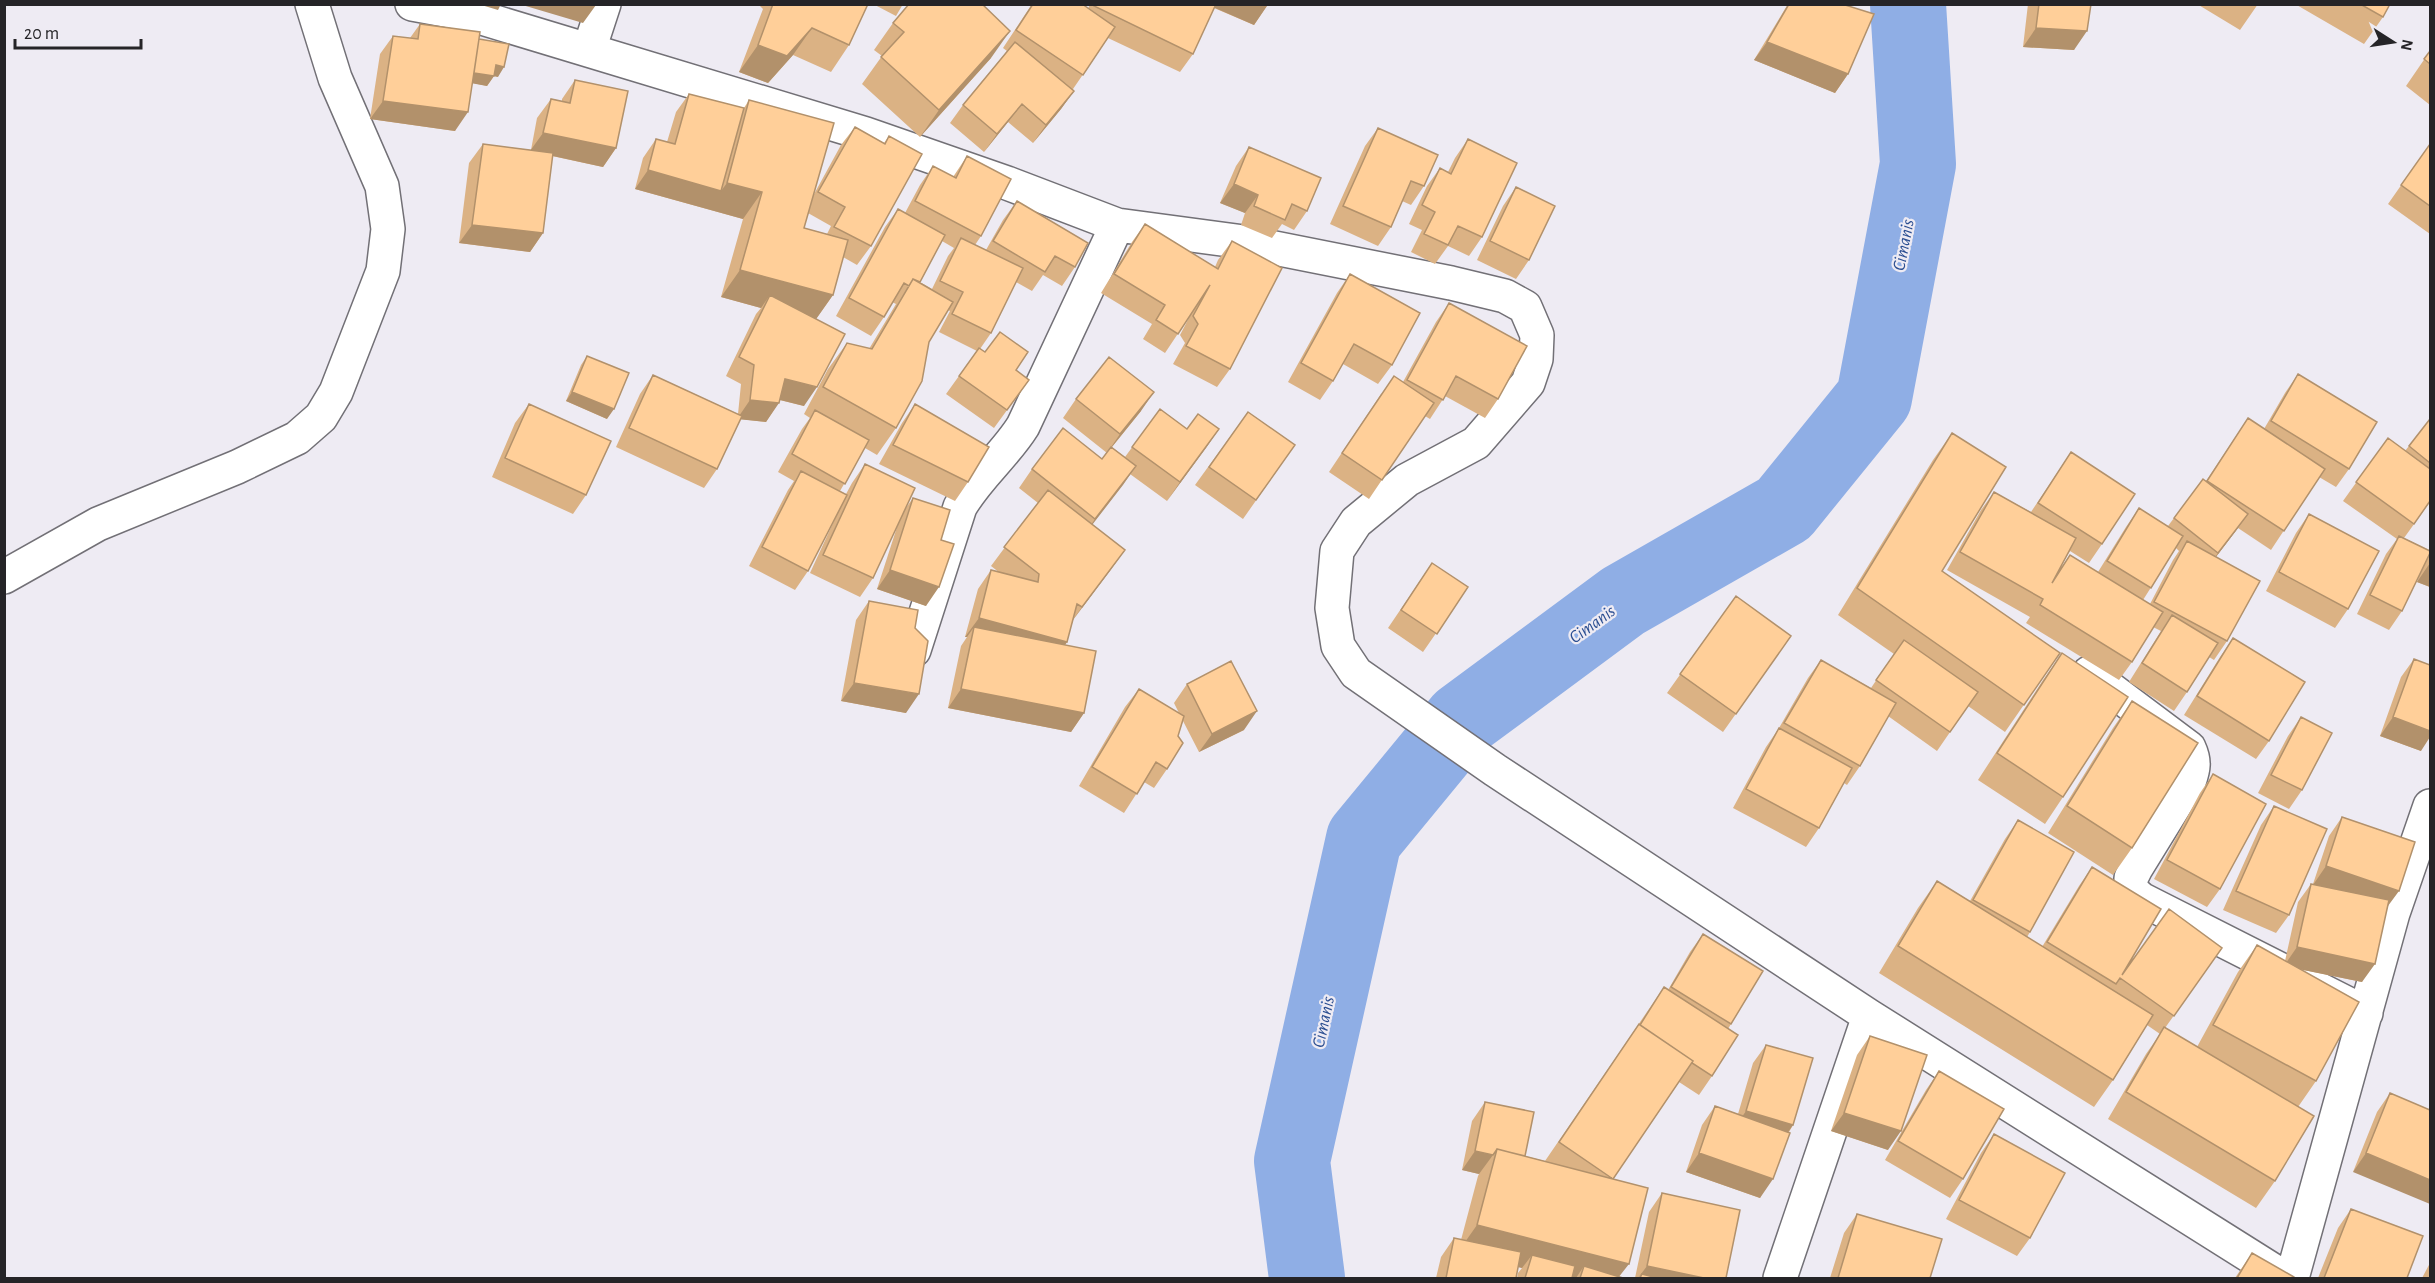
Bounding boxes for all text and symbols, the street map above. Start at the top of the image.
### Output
scale bar [15,12,141,50]
north arrow [2363,12,2423,72]
text: 20 m [24,25,59,43]
text: N [2398,38,2416,52]
water label: Cimanis [1890,218,1918,272]
water label: Cimanis [1566,602,1619,647]
water label: Cimanis [1310,995,1338,1049]

